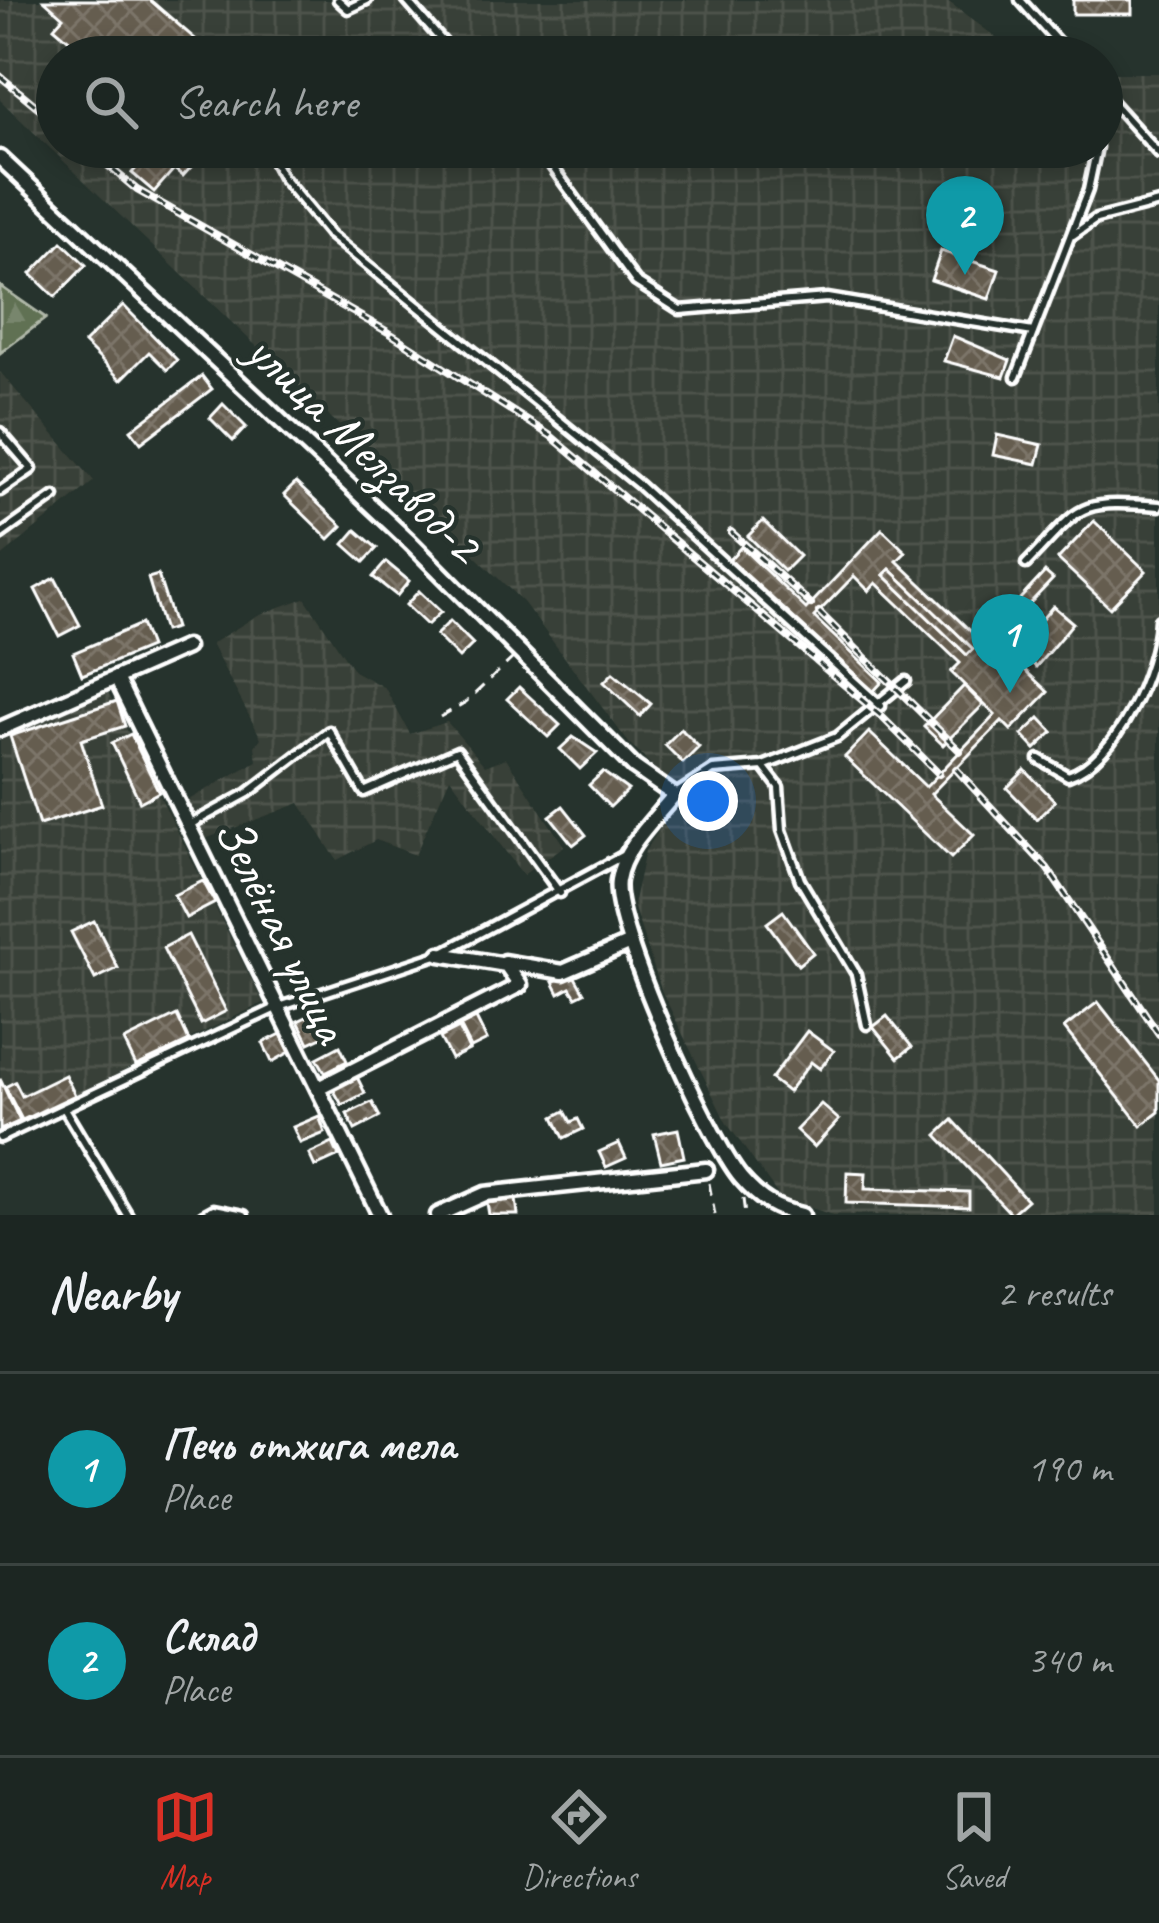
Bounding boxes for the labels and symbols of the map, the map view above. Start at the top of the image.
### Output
pin: 2 [926,176,1004,275]
street label: улица Мелзавод-2 [231,317,499,579]
pin: 1 [971,594,1049,693]
your location [678,771,738,831]
street label: Зелёная улица [200,807,366,1056]

